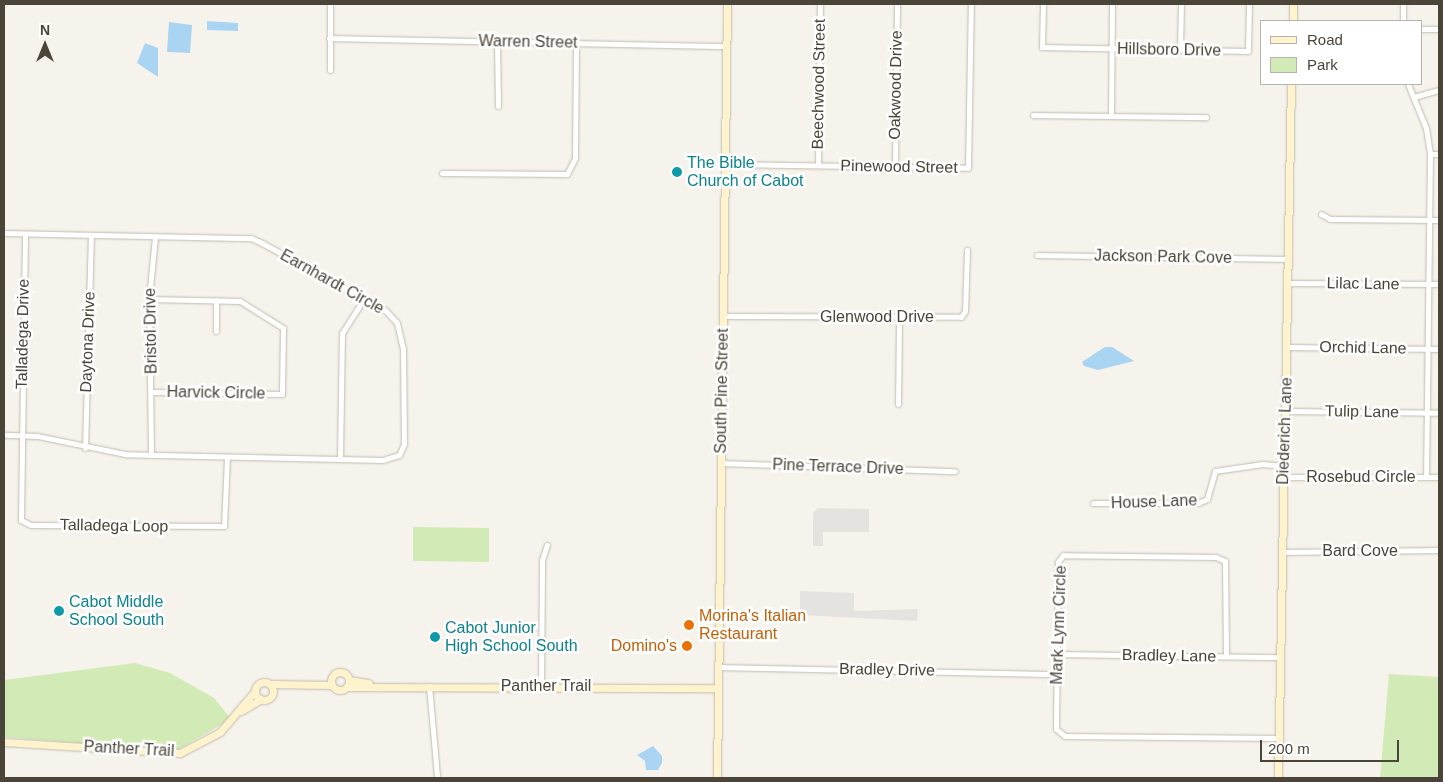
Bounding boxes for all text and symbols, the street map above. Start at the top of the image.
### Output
street label: Beechwood Street [808,18,830,150]
north arrow [20,20,70,70]
legend [1260,20,1423,85]
text: N [40,22,50,38]
street label: Oakwood Drive [885,30,907,140]
text: Road [1307,31,1343,48]
street label: Warren Street [478,32,578,52]
street label: Hillsboro Drive [1117,39,1221,61]
text: Park [1307,56,1338,73]
place label: The Bible Church of Cabot [687,153,804,191]
street label: Pinewood Street [840,156,958,178]
marker: The Bible Church of Cabot [671,166,683,178]
street label: Earnhardt Circle [277,246,387,318]
street label: Jackson Park Cove [1094,246,1232,268]
street label: Lilac Lane [1326,274,1400,294]
street label: Talladega Drive [12,279,34,389]
street label: Bristol Drive [141,288,161,374]
street label: Daytona Drive [77,291,99,393]
street label: Glenwood Drive [820,307,934,327]
street label: South Pine Street [711,328,733,454]
street label: Orchid Lane [1319,338,1407,358]
street label: Diederich Lane [1274,377,1296,485]
street label: Harvick Circle [167,383,265,403]
street label: Tulip Lane [1325,402,1399,422]
street label: Pine Terrace Drive [772,455,904,479]
street label: Rosebud Circle [1306,467,1416,487]
street label: House Lane [1111,491,1197,513]
street label: Talladega Loop [60,515,168,537]
street label: Bard Cove [1322,541,1398,561]
street label: Mark Lynn Circle [1047,565,1071,685]
place label: Cabot Middle School South [69,592,164,630]
marker: Cabot Middle School South [53,605,65,617]
place label: Morina's Italian Restaurant [699,606,806,644]
place label: Cabot Junior High School South [445,618,578,656]
marker: Morina's Italian Restaurant [683,619,695,631]
marker: Cabot Junior High School South [429,631,441,643]
place label: Domino's [611,636,677,656]
marker: Domino's [681,640,693,652]
street label: Bradley Lane [1122,646,1216,666]
street label: Bradley Drive [839,660,935,680]
street label: Panther Trail [501,676,592,696]
scale bar [1263,730,1402,762]
street label: Panther Trail [83,737,175,761]
text: 200 m [1268,740,1310,757]

